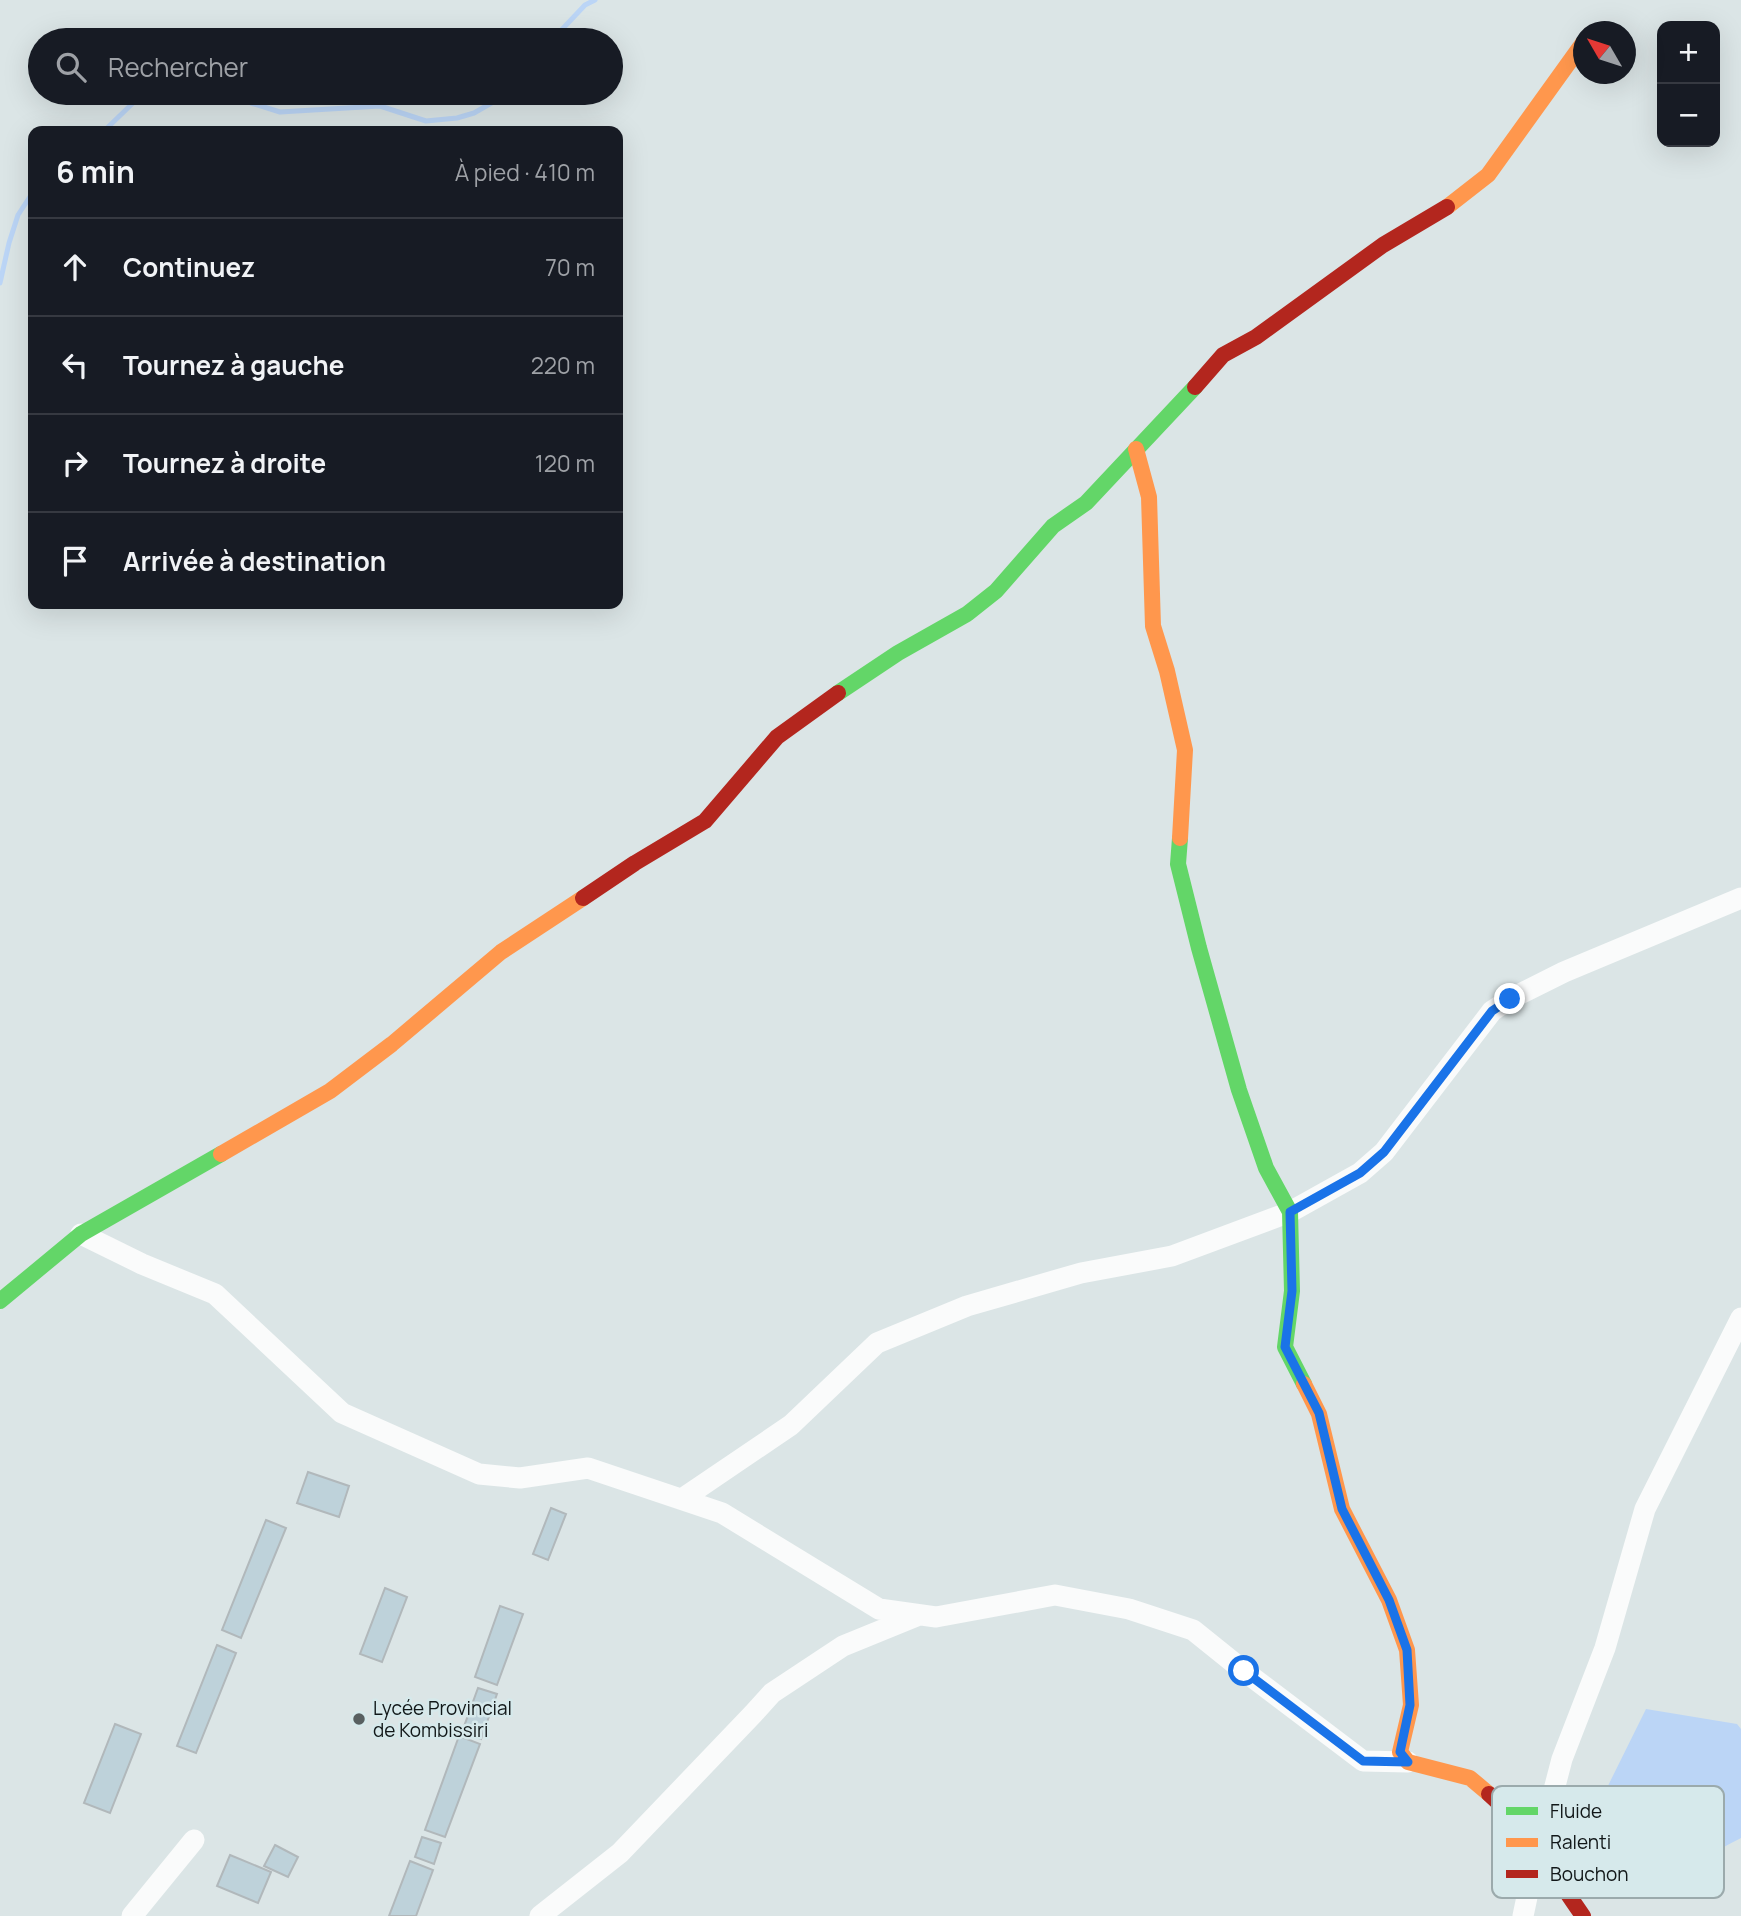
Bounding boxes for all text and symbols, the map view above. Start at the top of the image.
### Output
north arrow [1573,21,1636,84]
map controls [1657,21,1720,147]
button: + [1657,21,1720,84]
search box [28,28,623,105]
icon: search [52,48,90,86]
text: Rechercher [108,49,248,85]
button: − [1657,84,1720,147]
text: 6 min [56,151,135,192]
text: À pied · 410 m [455,156,595,188]
icon: ahead [56,248,94,286]
text: Continuez [123,249,255,285]
text: 70 m [545,251,595,283]
icon: left [56,346,94,384]
text: Tournez à gauche [123,347,344,383]
text: 220 m [531,349,595,381]
icon: right [56,444,94,482]
text: Tournez à droite [123,445,326,481]
text: 120 m [535,447,595,479]
icon: arrive [56,542,94,580]
text: Arrivée à destination [123,543,386,579]
route end [1494,983,1525,1014]
route start [1228,1655,1259,1686]
place label: Lycée Provincial de Kombissiri [373,1695,512,1743]
marker: Lycée Provincial de Kombissiri [351,1711,367,1727]
legend [1492,1786,1724,1898]
text: Fluide [1550,1798,1602,1824]
text: Ralenti [1550,1829,1611,1855]
text: Bouchon [1550,1861,1629,1887]

